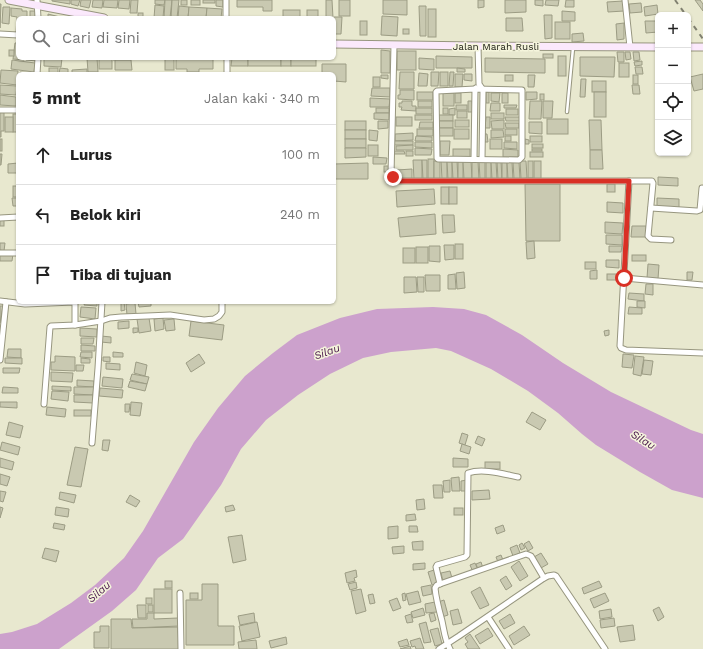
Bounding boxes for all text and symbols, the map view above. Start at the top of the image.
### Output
map controls [655,12,691,156]
button: + [655,12,691,48]
search box [16,16,336,60]
icon: search [30,27,52,49]
text: Cari di sini [62,29,140,47]
street label: Jalan Marah Rusli [453,41,539,52]
button: − [655,48,691,84]
button: locate [655,84,691,120]
text: 5 mnt [32,88,81,108]
text: Jalan kaki · 340 m [204,91,320,106]
button: layers [655,120,691,156]
icon: ahead [32,144,54,166]
text: Lurus [70,146,112,164]
text: 100 m [282,147,320,162]
route end [384,168,402,186]
icon: left [32,204,54,226]
text: Belok kiri [70,206,141,224]
text: 240 m [280,207,320,222]
icon: arrive [32,264,54,286]
text: Tiba di tujuan [70,266,172,284]
route start [615,269,633,287]
water label: Silau [312,341,342,363]
water label: Silau [628,428,658,453]
water label: Silau [85,578,114,606]

